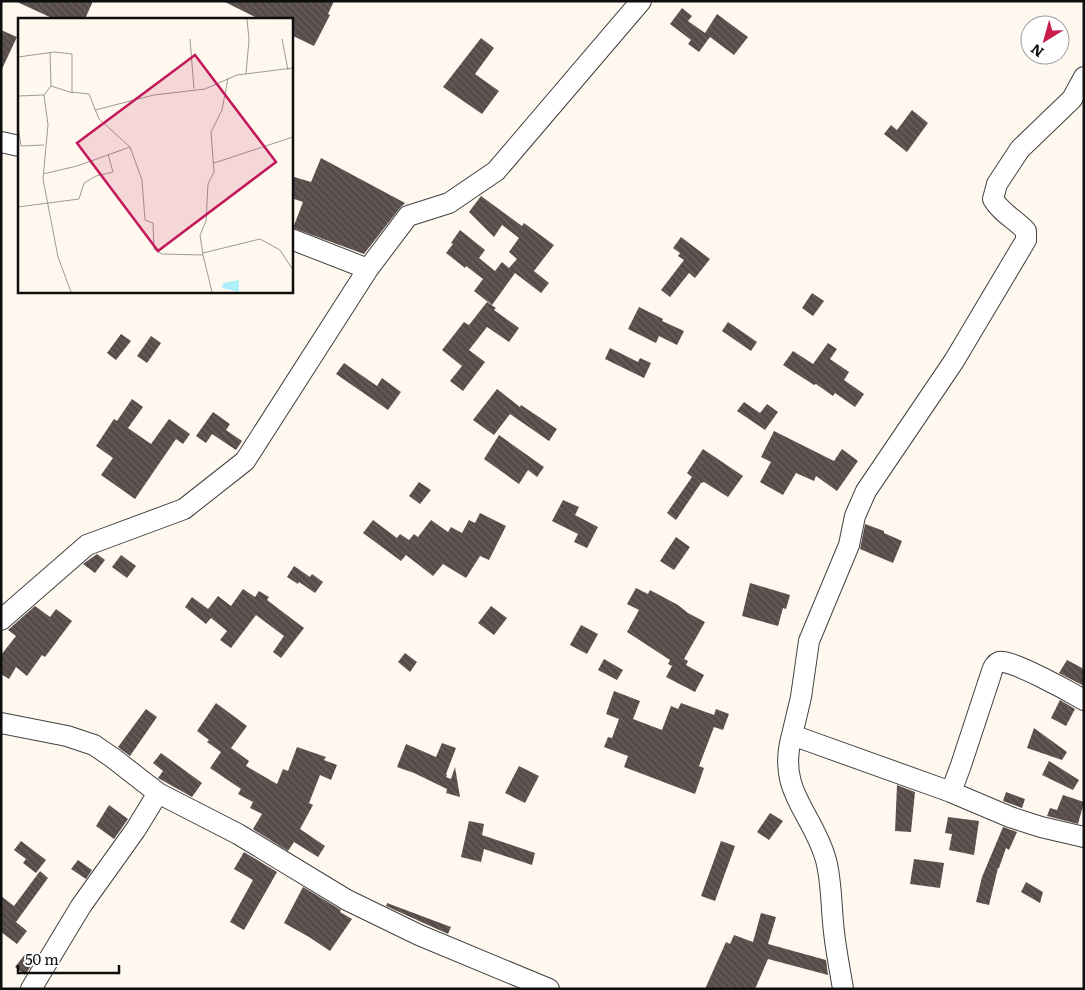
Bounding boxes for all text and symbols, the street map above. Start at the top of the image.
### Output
north arrow [1020,15,1070,65]
inset map [18,18,292,292]
text: N [1026,40,1047,63]
scale bar [18,942,119,974]
text: 50 m [25,947,59,970]

